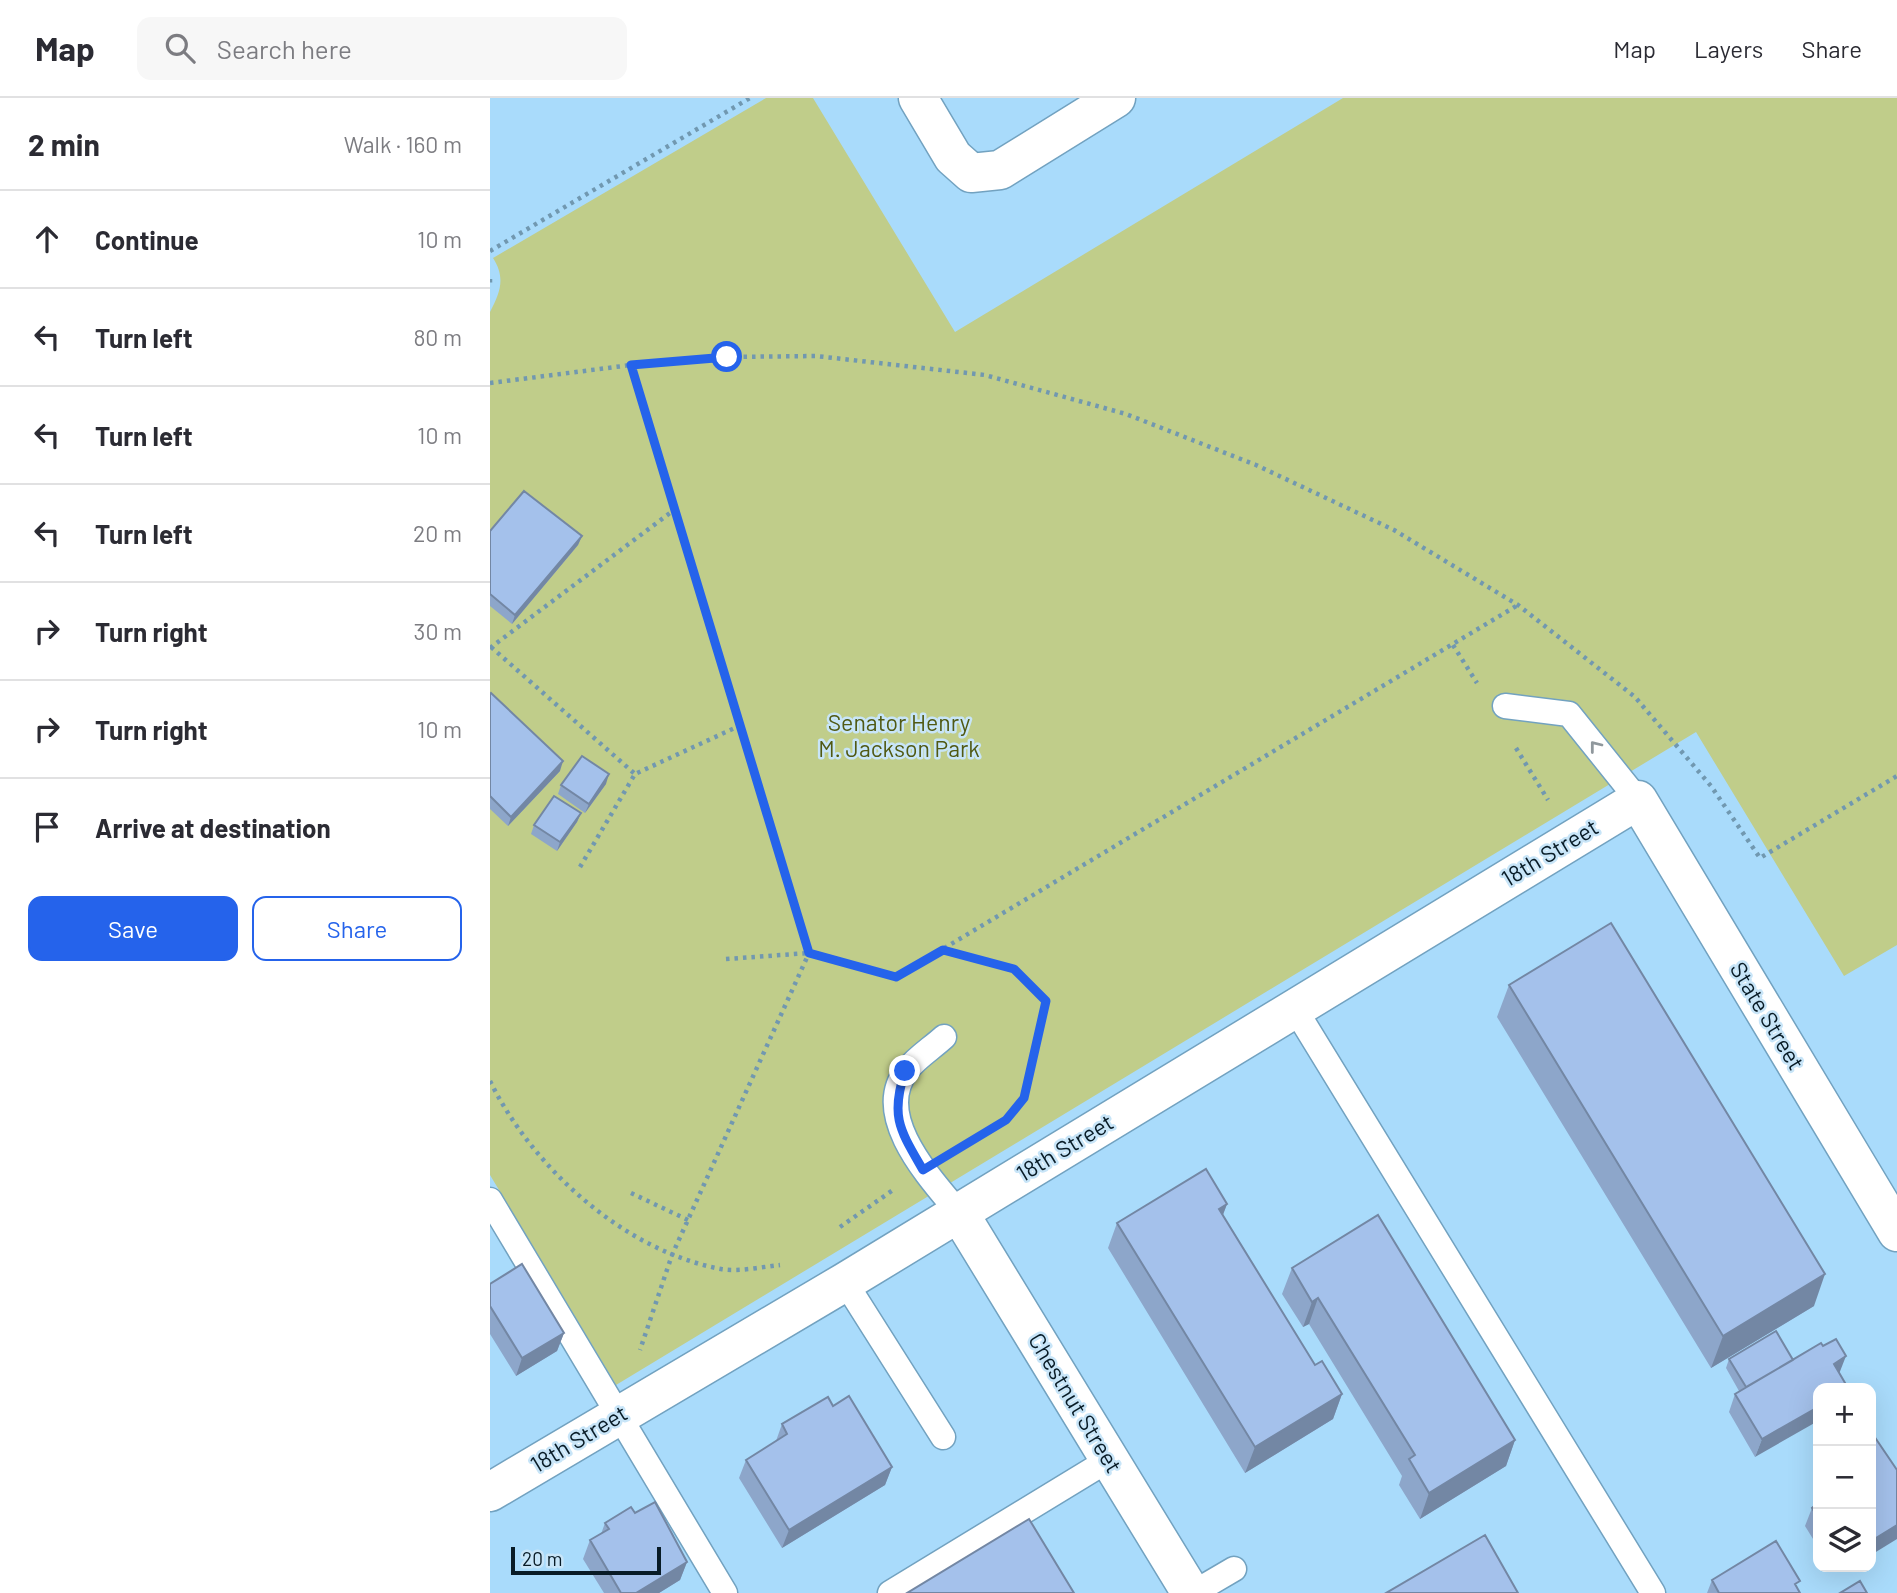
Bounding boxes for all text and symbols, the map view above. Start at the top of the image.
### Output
search box [137,17,627,80]
text: Map [35,28,95,68]
icon: search [161,29,199,67]
text: Search here [217,33,352,64]
text: Map [1613,34,1656,63]
text: Layers [1694,34,1763,63]
text: Share [1801,34,1862,63]
text: 2 min [28,126,100,162]
text: Walk · 160 m [344,130,462,158]
icon: ahead [28,220,66,258]
text: Continue [95,224,199,255]
text: 10 m [417,225,462,253]
icon: left [28,318,66,356]
text: Turn left [95,322,193,353]
text: 80 m [413,323,462,351]
route start [711,341,742,372]
icon: left [28,416,66,454]
text: Turn left [95,420,193,451]
text: 10 m [417,421,462,449]
icon: left [28,514,66,552]
text: Turn left [95,518,193,549]
text: 20 m [413,519,462,547]
icon: right [28,612,66,650]
text: Turn right [95,616,208,647]
text: 30 m [414,617,462,645]
park label: Senator Henry M. Jackson Park [818,708,980,762]
icon: right [28,710,66,748]
text: Turn right [95,714,208,745]
text: 10 m [417,715,462,743]
one-way arrow [1591,742,1604,754]
icon: arrive [28,808,66,846]
text: Arrive at destination [95,812,331,843]
street label: 18th Street [1496,812,1603,892]
button: Save [28,896,238,961]
button: Share [252,896,462,961]
street label: State Street [1725,956,1811,1075]
route end [889,1055,920,1086]
street label: 18th Street [1011,1107,1118,1187]
street label: Chestnut Street [1023,1327,1129,1477]
map controls [1813,1383,1876,1572]
button: + [1813,1383,1876,1446]
street label: 18th Street [525,1398,632,1478]
button: − [1813,1446,1876,1509]
button: layers [1813,1509,1876,1572]
scale bar [511,1544,662,1576]
text: 20 m [522,1547,562,1570]

